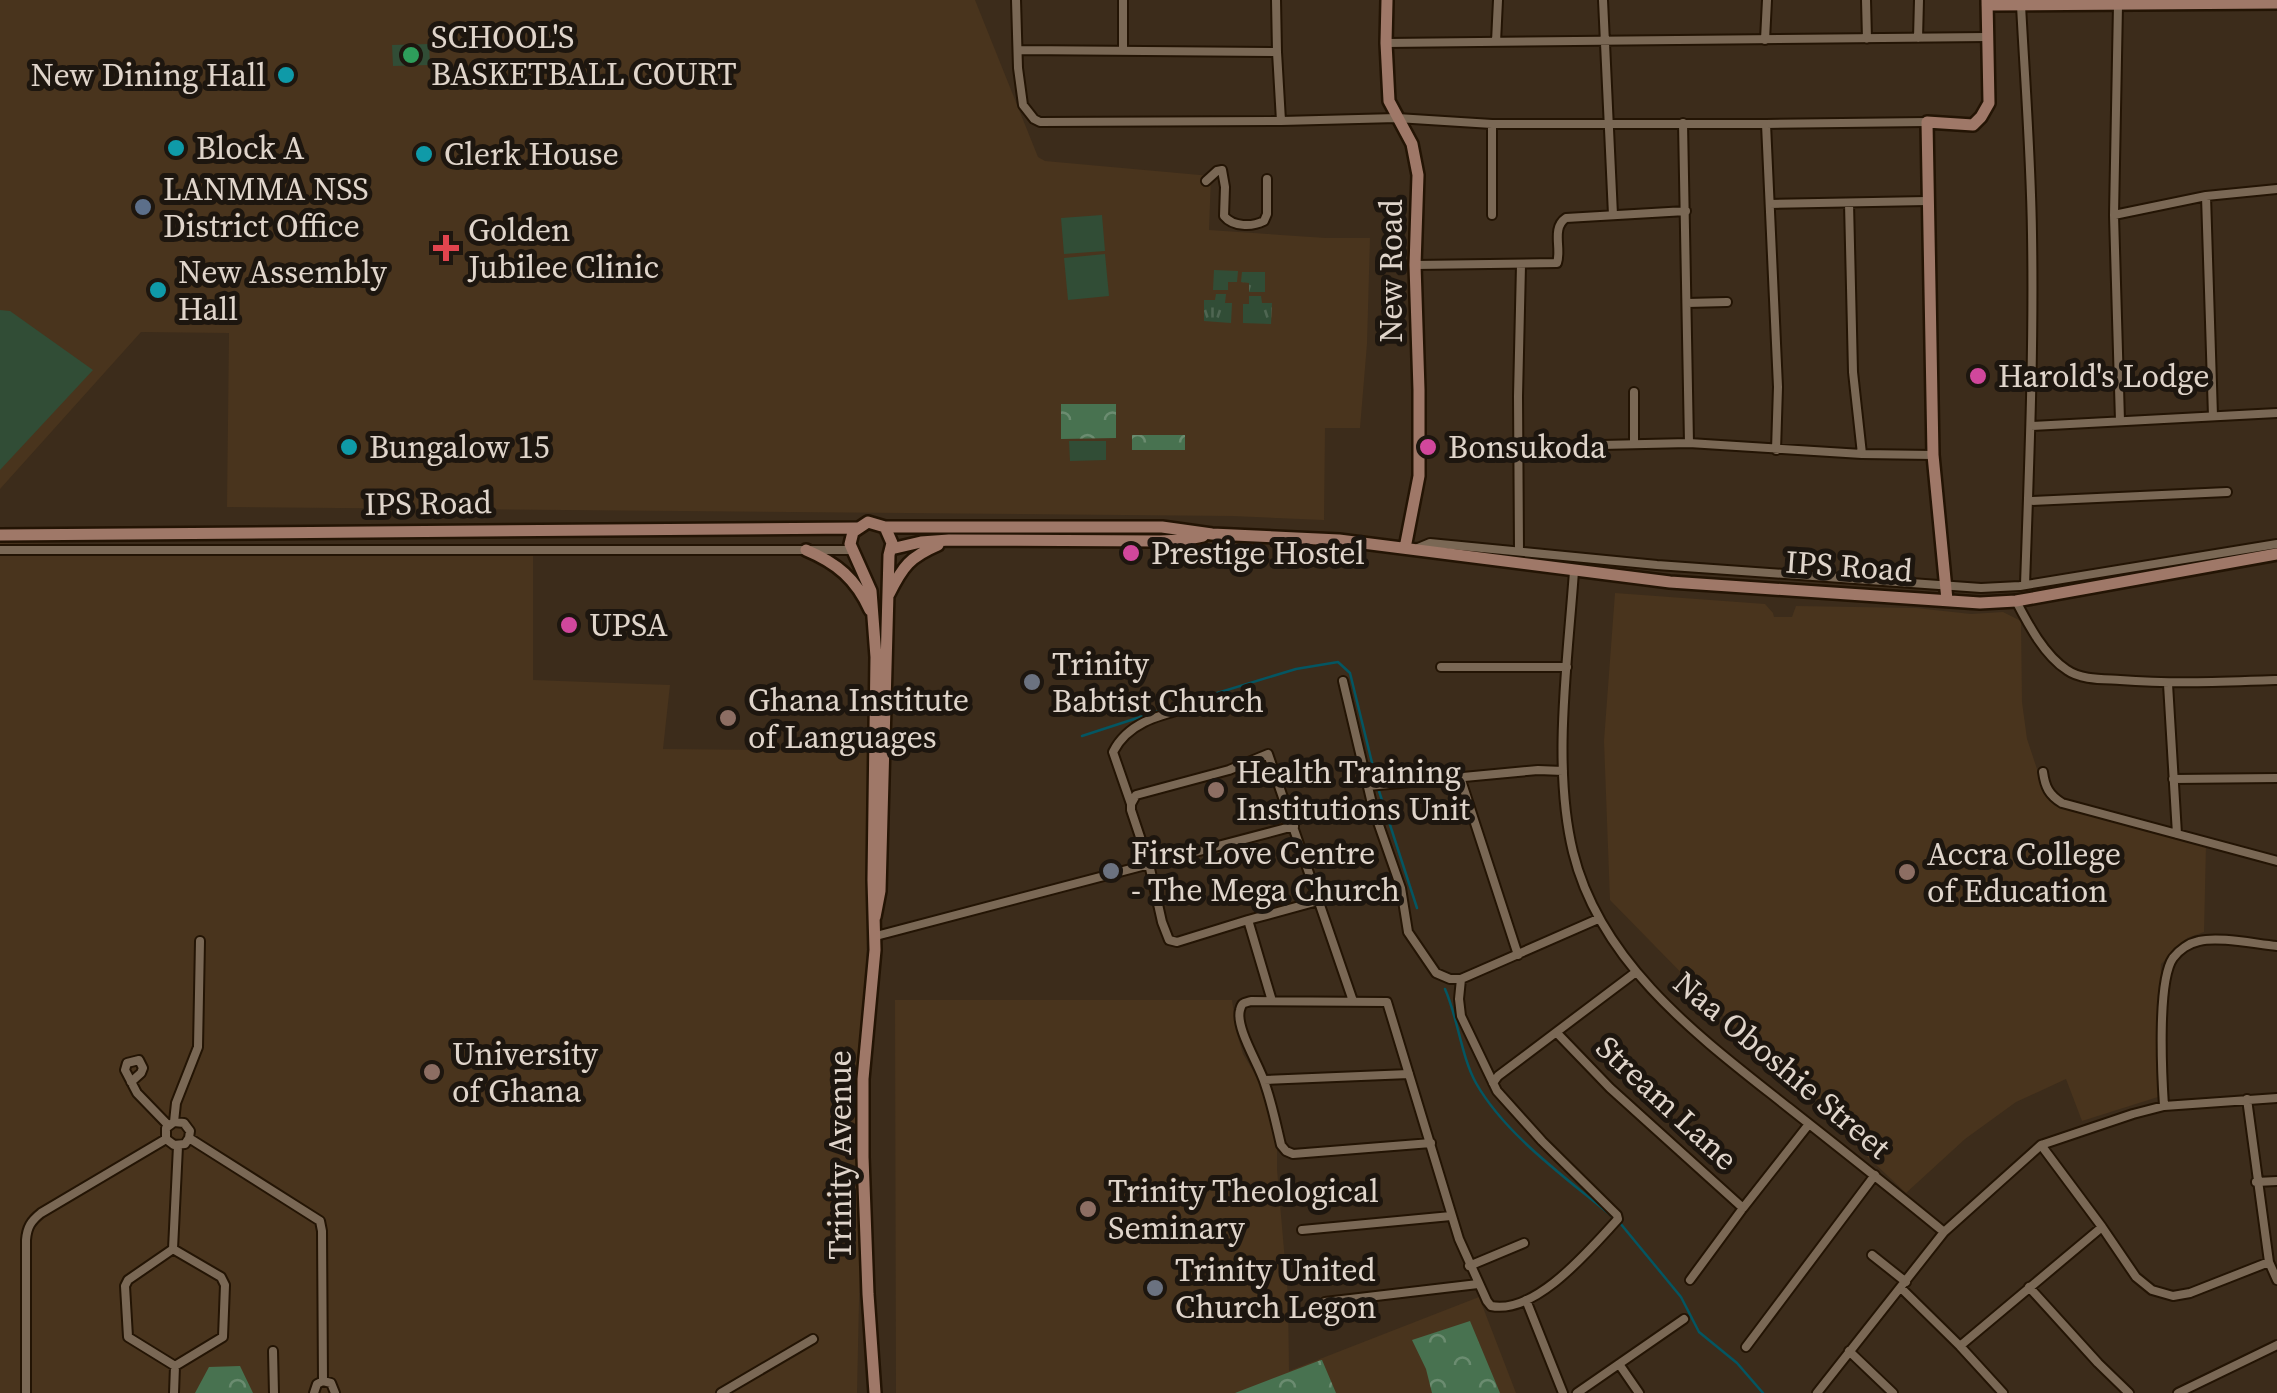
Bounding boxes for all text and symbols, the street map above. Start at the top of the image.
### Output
place label: SCHOOL'S BASKETBALL COURT [431,15,737,96]
marker: SCHOOL'S BASKETBALL COURT [400,44,422,66]
place label: New Dining Hall [30,53,266,97]
marker: New Dining Hall [275,64,297,86]
place label: Block A [196,126,304,170]
place label: Clerk House [444,132,619,176]
marker: Block A [165,137,187,159]
marker: Clerk House [413,143,435,165]
place label: LANMMA NSS District Office [163,167,369,248]
marker: LANMMA NSS District Office [132,196,154,218]
street label: New Road [1369,199,1413,343]
place label: Golden Jubilee Clinic [467,208,659,289]
marker: Golden Jubilee Clinic [433,235,459,261]
place label: New Assembly Hall [178,250,388,331]
marker: New Assembly Hall [147,279,169,301]
place label: Harold's Lodge [1998,354,2209,398]
marker: Harold's Lodge [1967,365,1989,387]
place label: Bungalow 15 [369,425,550,469]
place label: Bonsukoda [1448,425,1607,469]
marker: Bungalow 15 [338,436,360,458]
marker: Bonsukoda [1417,436,1439,458]
street label: IPS Road [364,480,492,526]
place label: Prestige Hostel [1151,531,1365,575]
street label: IPS Road [1784,540,1914,592]
marker: Prestige Hostel [1120,542,1142,564]
place label: UPSA [589,603,668,647]
marker: UPSA [558,614,580,636]
place label: Trinity Babtist Church [1052,642,1264,723]
marker: Trinity Babtist Church [1021,671,1043,693]
place label: Ghana Institute of Languages [748,678,969,759]
marker: Ghana Institute of Languages [717,707,739,729]
place label: Health Training Institutions Unit [1236,750,1471,831]
marker: Health Training Institutions Unit [1205,779,1227,801]
place label: First Love Centre - The Mega Church [1131,831,1400,912]
place label: Accra College of Education [1927,832,2121,913]
marker: First Love Centre - The Mega Church [1100,860,1122,882]
marker: Accra College of Education [1896,861,1918,883]
street label: Naa Oboshie Street [1664,961,1900,1169]
street label: Stream Lane [1587,1026,1747,1180]
place label: University of Ghana [452,1032,599,1113]
street label: Trinity Avenue [818,1050,862,1260]
marker: University of Ghana [421,1061,443,1083]
place label: Trinity Theological Seminary [1108,1169,1379,1250]
marker: Trinity Theological Seminary [1077,1198,1099,1220]
place label: Trinity United Church Legon [1175,1248,1377,1329]
marker: Trinity United Church Legon [1144,1277,1166,1299]

